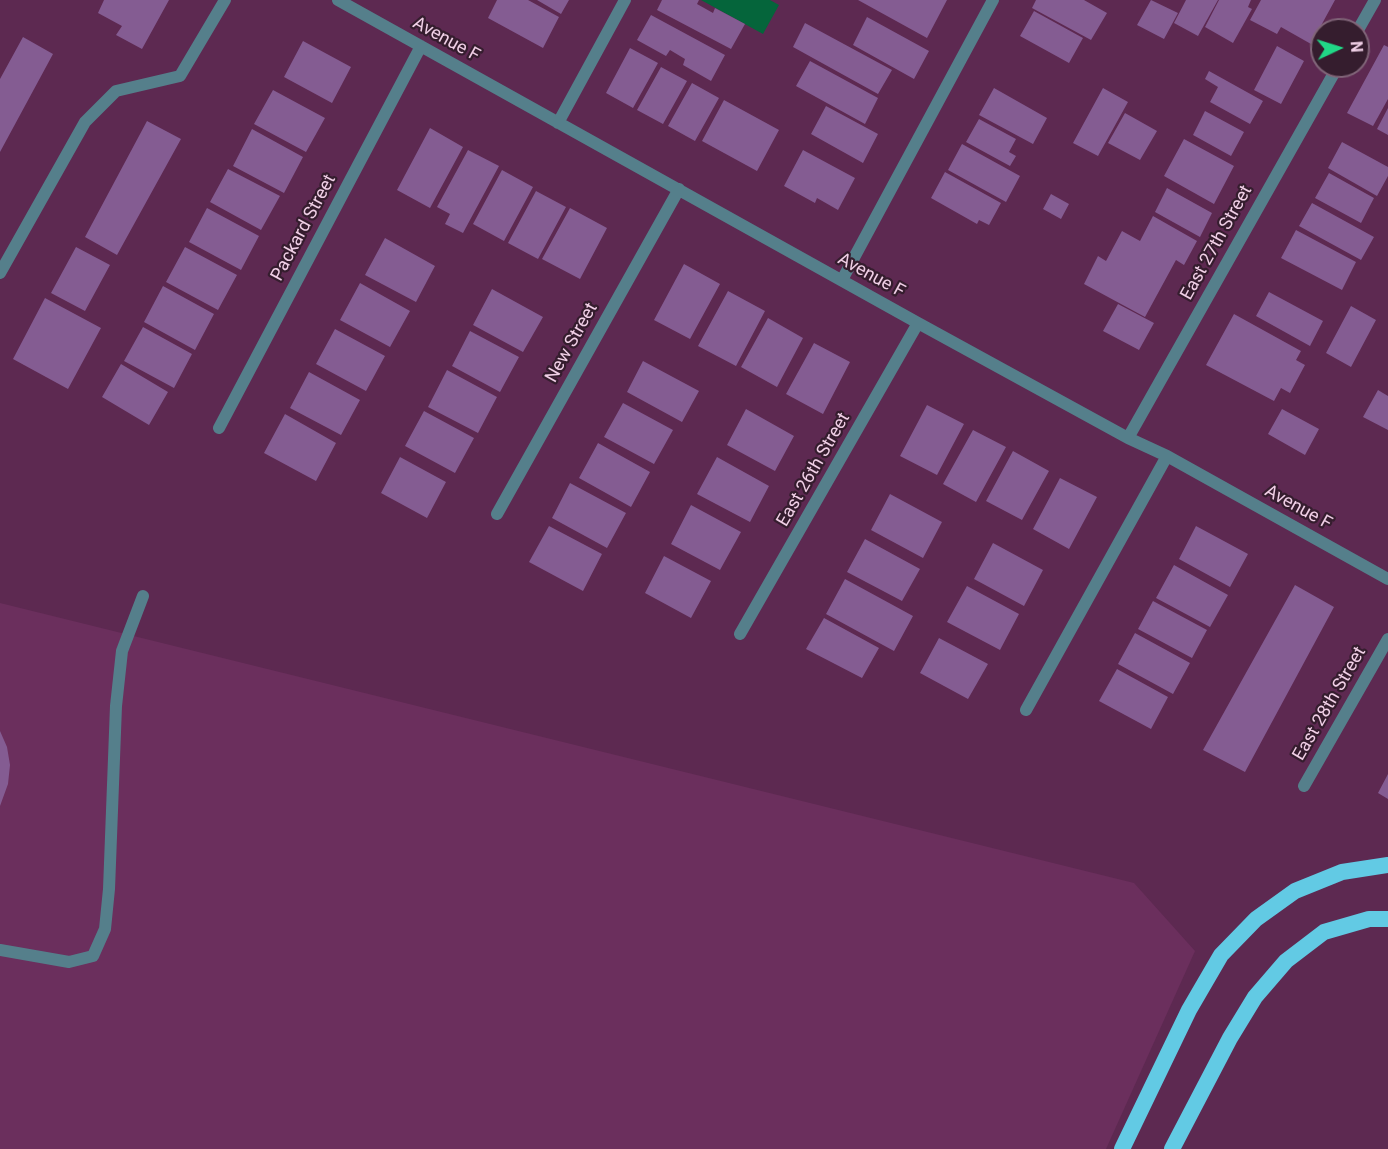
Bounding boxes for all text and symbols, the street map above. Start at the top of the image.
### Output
street label: Avenue F [409,13,483,67]
north arrow [1310,18,1370,78]
text: N [1347,41,1366,53]
street label: Packard Street [267,171,341,285]
street label: East 27th Street [1177,182,1257,304]
street label: Avenue F [834,249,908,303]
street label: New Street [541,299,603,387]
street label: East 26th Street [773,409,855,531]
street label: Avenue F [1261,481,1335,535]
street label: East 28th Street [1289,643,1371,765]

